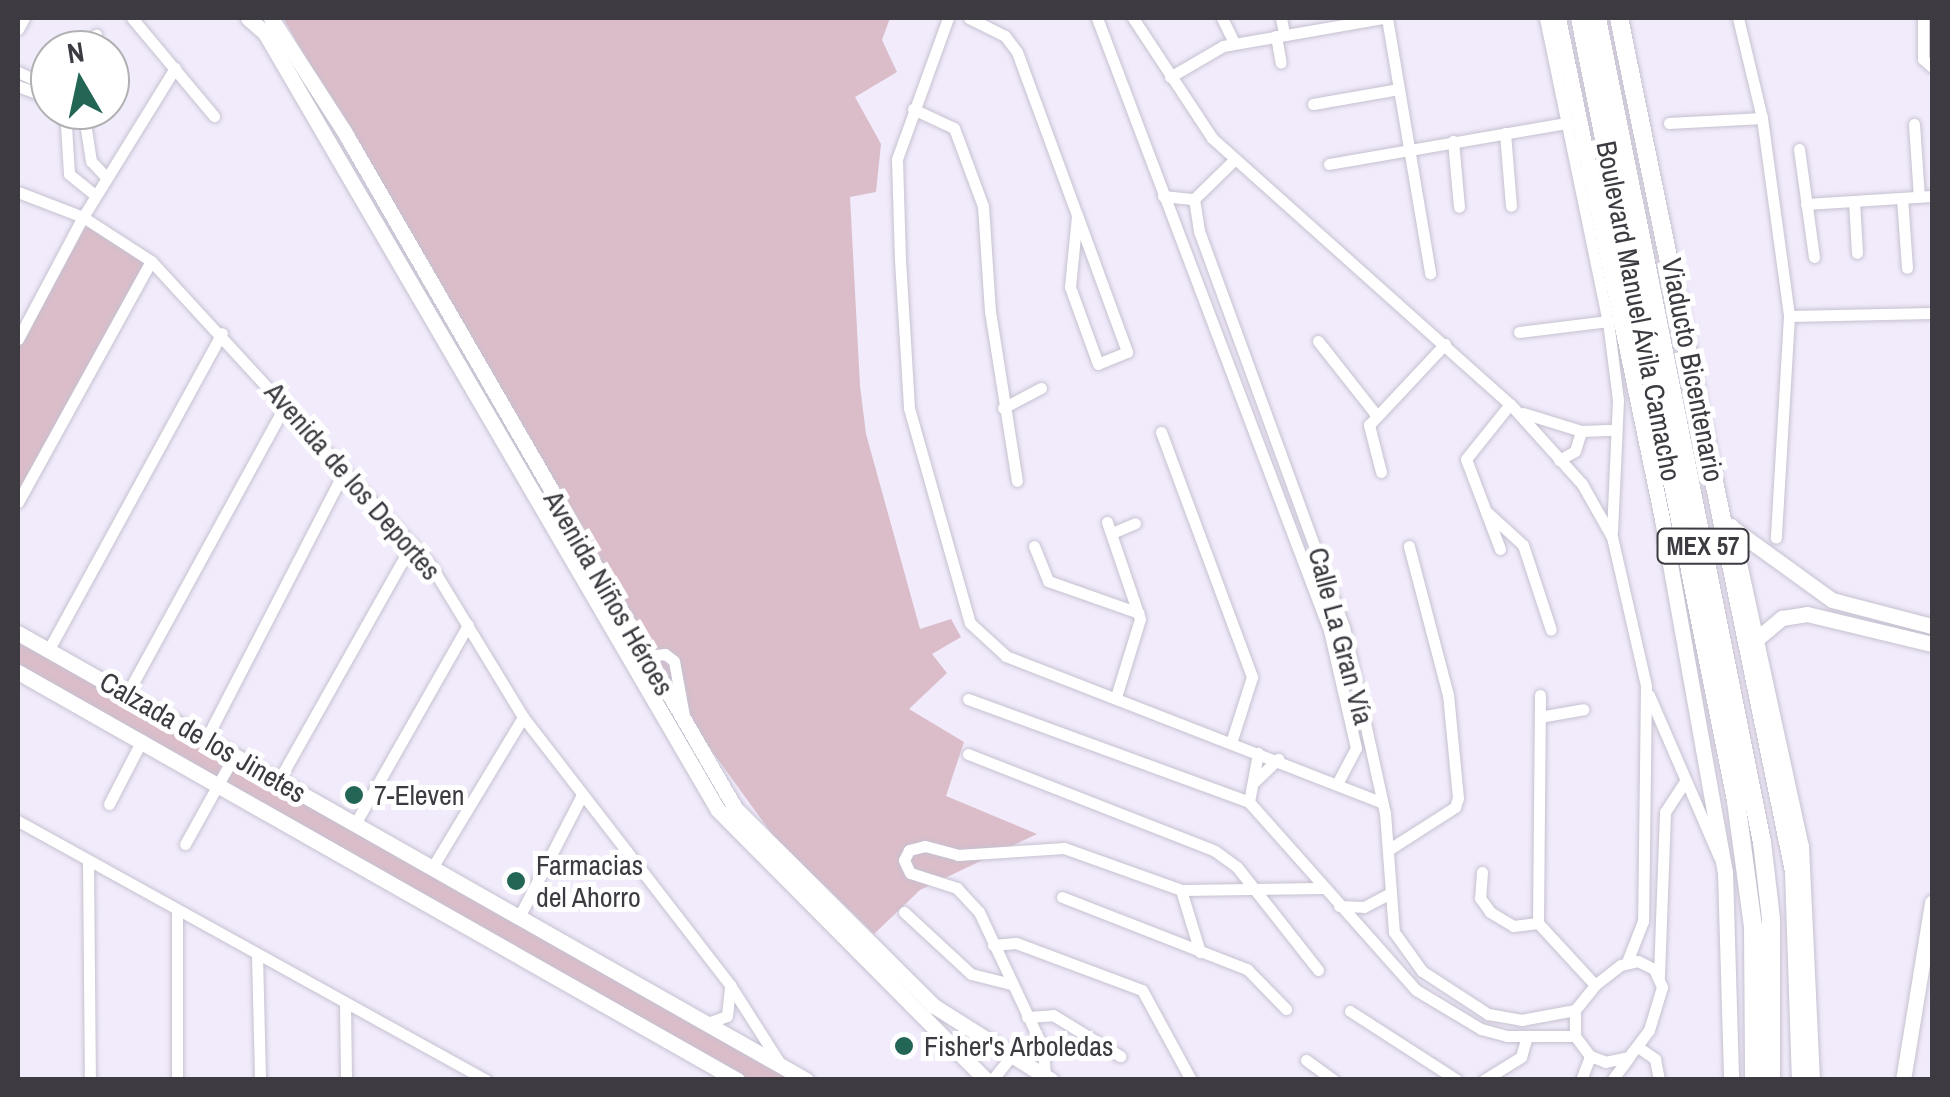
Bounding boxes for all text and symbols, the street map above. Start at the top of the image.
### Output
north arrow [30,30,130,130]
text: N [64,32,87,72]
street label: Boulevard Manuel Ávila Camacho [1589,138,1689,484]
street label: Viaducto Bicentenario [1655,255,1731,485]
street label: Avenida de los Deportes [258,375,448,587]
street label: Avenida Niños Héroes [537,485,681,701]
road number: MEX 57 [1656,526,1750,566]
street label: Calle La Gran Vía [1301,544,1381,728]
street label: Calzada de los Jinetes [94,664,312,810]
place label: 7-Eleven [374,778,465,812]
marker: 7-Eleven [343,784,365,806]
place label: Farmacias del Ahorro [536,848,643,914]
marker: Farmacias del Ahorro [505,870,527,892]
place label: Fisher's Arboledas [924,1029,1115,1063]
marker: Fisher's Arboledas [893,1035,915,1057]

